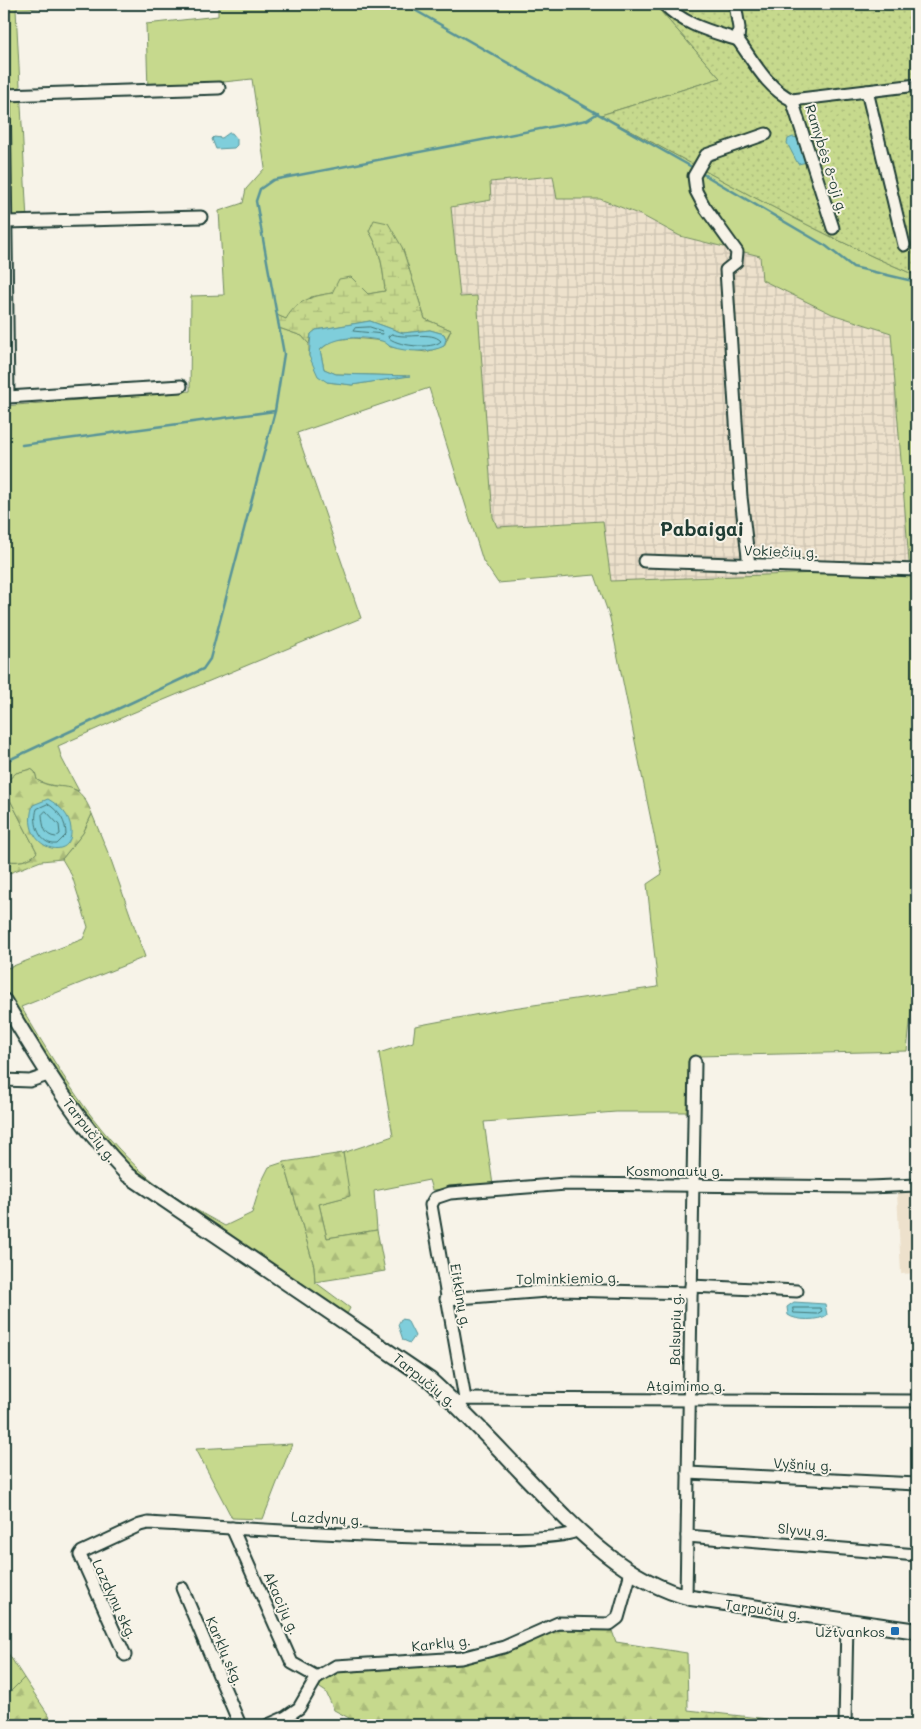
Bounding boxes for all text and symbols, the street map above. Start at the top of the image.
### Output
street label: Ramybės 8-oji g. [801,102,853,216]
district label: Pabaigai [660,516,744,541]
street label: Vokiečių g. [743,540,819,562]
street label: Tarpučių g. [59,1094,121,1166]
street label: Kosmonautų g. [626,1161,724,1180]
street label: Eitkūnų g. [446,1262,476,1330]
street label: Tolminkiemio g. [516,1268,620,1288]
street label: Balsupių g. [665,1292,685,1366]
street label: Tarpučių g. [389,1348,461,1412]
street label: Atgimimo g. [646,1376,726,1395]
street label: Vyšnių g. [773,1453,833,1475]
street label: Lazdynų g. [290,1507,364,1529]
street label: Slyvų g. [777,1518,829,1542]
street label: Lazdynų skg. [88,1556,142,1642]
street label: Akacijų g. [260,1568,304,1638]
street label: Tarpučių g. [724,1594,802,1624]
street label: Karklų skg. [202,1613,248,1689]
place label: Užtvankos [815,1622,885,1641]
marker: Užtvankos [889,1625,901,1637]
street label: Karklų g. [410,1630,472,1656]

